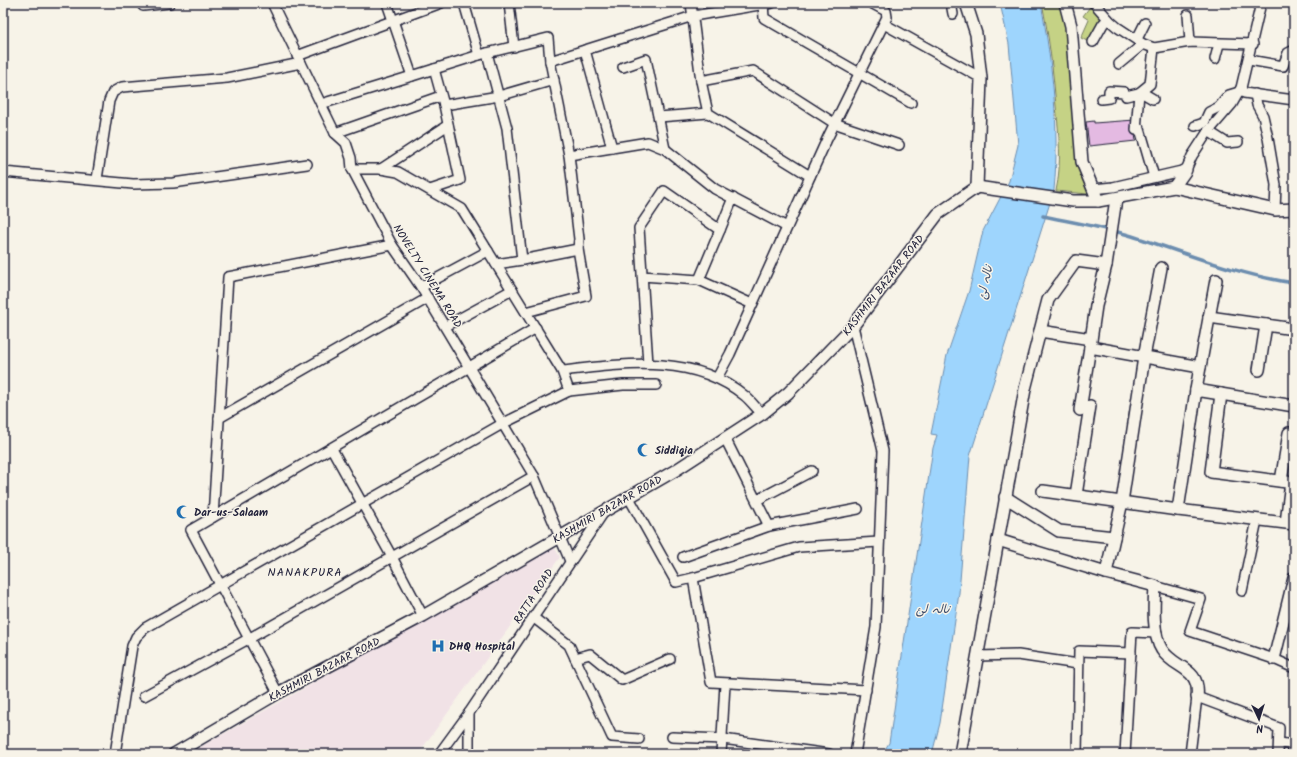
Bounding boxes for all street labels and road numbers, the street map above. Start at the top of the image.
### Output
street label: NOVELTY CINEMA ROAD [388,221,467,332]
street label: KASHMIRI BAZAAR ROAD [838,231,929,340]
street label: KASHMIRI BAZAAR ROAD [549,471,666,549]
street label: RATTA ROAD [509,565,559,628]
street label: KASHMIRI BAZAAR ROAD [265,633,384,707]

